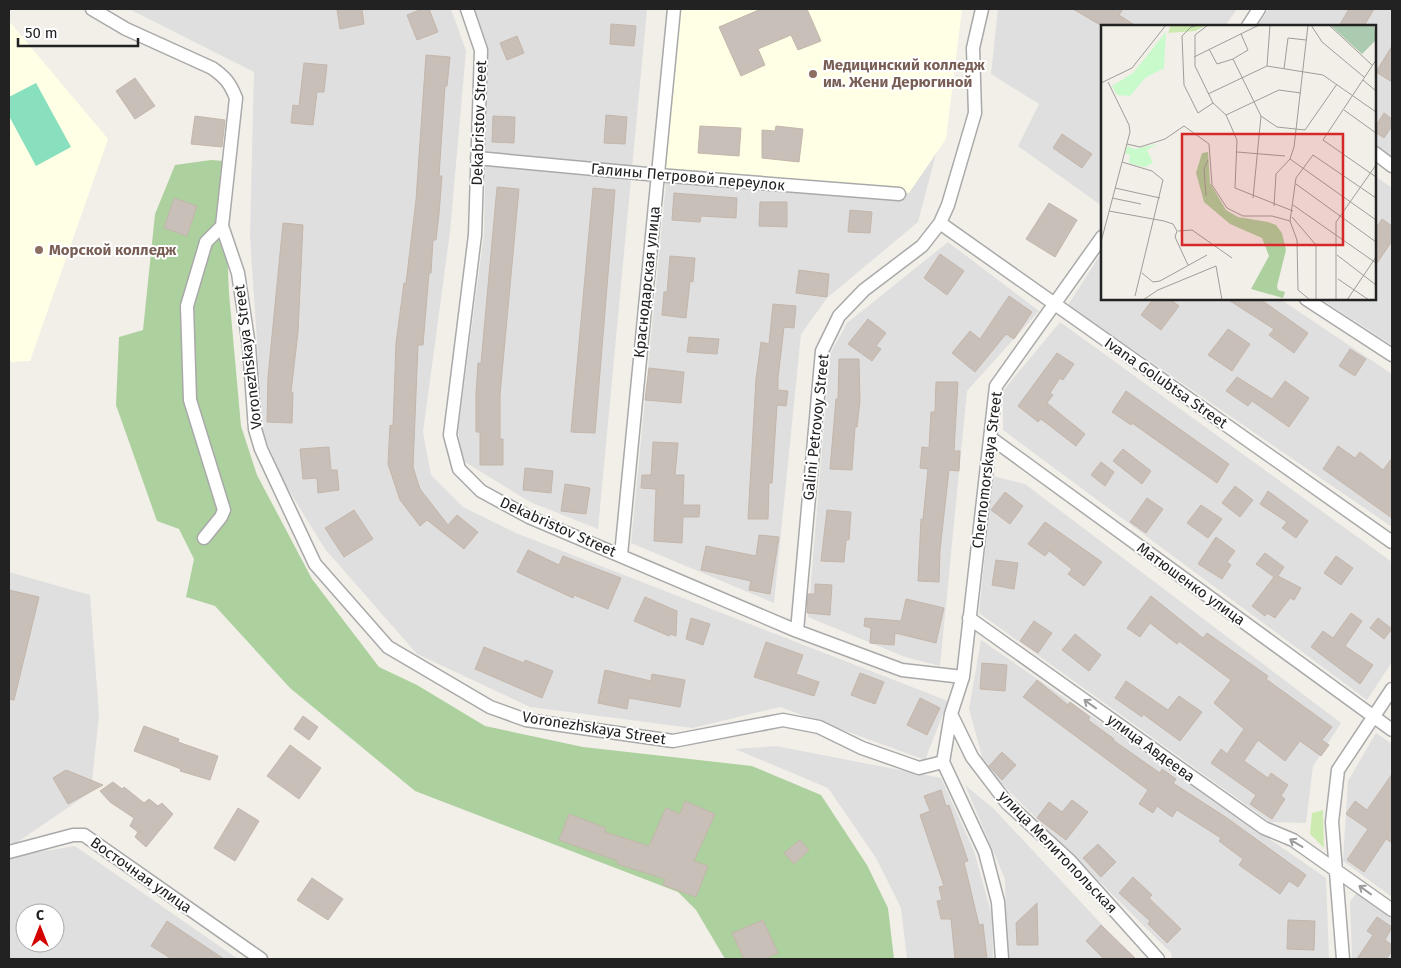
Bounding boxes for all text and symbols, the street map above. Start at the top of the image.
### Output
scale bar [18,15,138,47]
text: 50 m [25,24,58,42]
inset map [1101,25,1376,300]
place label: Медицинский колледж им. Жени Дерюгиной [823,56,986,91]
street label: Dekabristov Street [468,59,490,186]
marker: Медицинский колледж им. Жени Дерюгиной [807,68,819,80]
street label: Галины Петровой переулок [590,160,786,194]
street label: Краснодарская улица [630,205,664,359]
place label: Морской колледж [49,241,177,259]
marker: Морской колледж [33,244,45,256]
street label: Voronezhskaya Street [230,283,266,430]
street label: Ivana Golubtsa Street [1101,334,1231,433]
street label: Galini Petrovoy Street [799,352,833,501]
street label: Chernomorskaya Street [968,390,1006,550]
street label: Dekabristov Street [497,493,619,561]
street label: Матюшенко улица [1133,539,1249,629]
one-way arrow [1083,699,1097,709]
street label: Voronezhskaya Street [521,708,668,748]
street label: улица Авдеева [1104,710,1198,786]
street label: улица Мелитопольская [995,787,1121,917]
street label: Восточная улица [87,833,195,917]
one-way arrow [1290,837,1304,847]
one-way arrow [1358,885,1372,895]
north arrow [15,903,65,953]
text: С [36,907,44,924]

